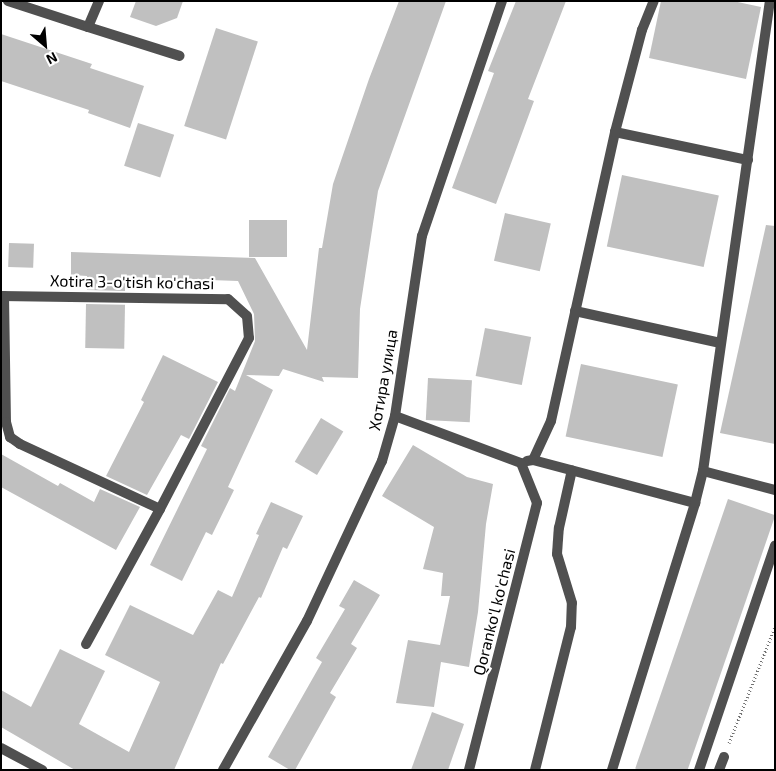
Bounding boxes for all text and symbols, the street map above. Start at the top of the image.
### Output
north arrow [20,20,70,70]
text: N [44,49,60,69]
street label: Xotira 3-o'tish ko'chasi [50,271,214,293]
street label: Хотира улица [365,328,401,432]
street label: Qoranko'l ko'chasi [469,546,519,678]

